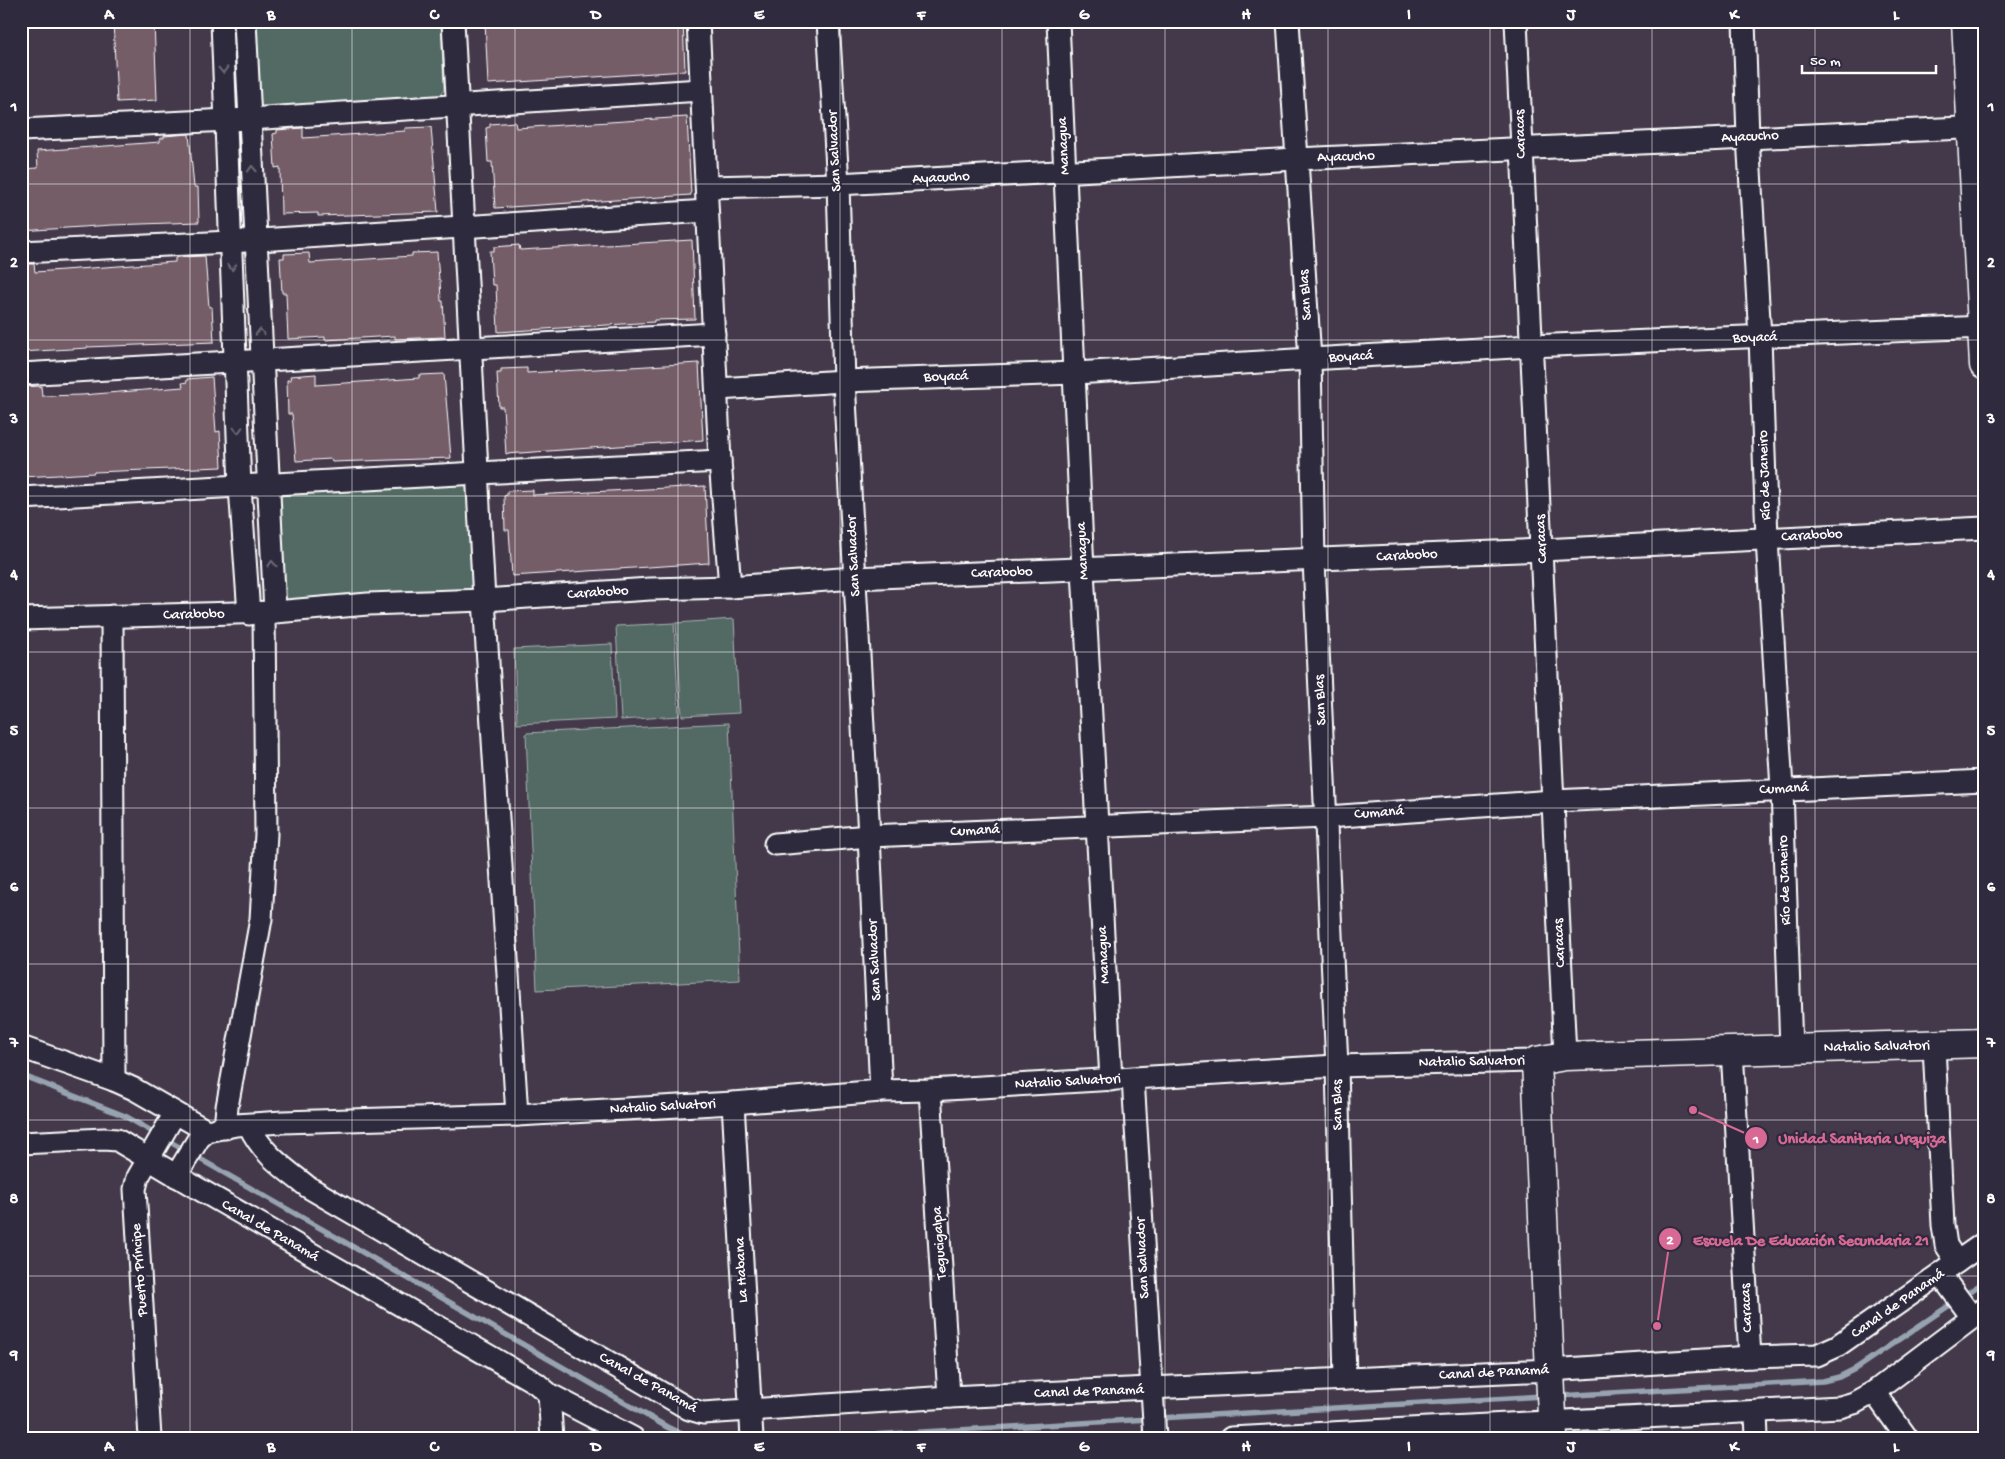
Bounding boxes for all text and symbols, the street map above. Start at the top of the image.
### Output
text: A [103,7,115,26]
text: B [266,7,276,26]
text: C [429,7,440,26]
text: D [589,7,602,26]
text: E [754,7,765,26]
text: F [916,7,927,26]
text: G [1079,7,1090,26]
text: H [1241,7,1251,26]
text: I [1407,7,1411,26]
text: J [1566,7,1577,26]
text: K [1729,7,1741,26]
text: L [1893,7,1900,26]
scale bar [1802,42,1936,74]
text: 50 m [1810,53,1841,71]
one-way arrow [218,66,228,74]
text: 1 [10,99,17,118]
text: 1 [1987,99,1994,118]
street label: San Salvador [824,108,846,192]
street label: Caracas [1511,109,1531,159]
street label: Managua [1053,116,1075,175]
street label: Ayacucho [1721,126,1779,147]
street label: Ayacucho [1317,147,1375,167]
one-way arrow [247,165,258,173]
street label: Ayacucho [912,167,970,188]
text: 2 [10,255,18,274]
text: 2 [1987,255,1995,274]
one-way arrow [226,264,237,272]
street label: San Blas [1295,269,1317,321]
one-way arrow [255,327,265,335]
street label: Boyacá [1731,328,1778,348]
street label: Boyacá [1327,347,1374,367]
street label: Boyacá [922,367,969,387]
text: 3 [9,411,18,430]
text: 3 [1986,411,1995,430]
one-way arrow [233,426,244,434]
street label: Río de Janeiro [1754,429,1776,520]
street label: San Salvador [843,513,865,597]
street label: Caracas [1532,514,1552,564]
street label: Managua [1072,521,1094,580]
street label: Carabobo [1781,525,1843,547]
street label: Carabobo [1376,545,1438,567]
one-way arrow [267,559,278,567]
street label: Carabobo [971,563,1033,583]
text: 4 [9,567,18,586]
text: 4 [1986,567,1995,586]
street label: Carabobo [567,582,630,604]
street label: Carabobo [163,605,225,625]
street label: San Blas [1311,674,1331,726]
text: 5 [10,723,19,742]
text: 5 [1987,723,1996,742]
street label: Cumaná [1759,779,1810,799]
street label: Cumaná [1354,802,1405,824]
street label: Cumaná [950,821,1001,841]
street label: Río de Janeiro [1774,834,1796,925]
text: 6 [10,879,19,898]
text: 6 [1987,879,1996,898]
street label: San Salvador [864,917,886,1001]
street label: Caracas [1550,918,1570,968]
street label: Managua [1093,925,1115,984]
text: 7 [9,1035,19,1054]
text: 7 [1986,1035,1996,1054]
street label: Natalio Salvatori [1824,1037,1930,1057]
street label: Natalio Salvatori [1419,1052,1525,1072]
street label: Natalio Salvatori [1014,1070,1122,1094]
street label: San Blas [1329,1079,1347,1131]
street label: Natalio Salvatori [609,1095,717,1119]
callout: Unidad Sanitaria Urquiza [1743,1122,1956,1153]
text: 1 [1752,1131,1759,1149]
text: Unidad Sanitaria Urquiza [1778,1131,1947,1150]
text: 8 [10,1191,19,1210]
text: 8 [1987,1191,1996,1210]
street label: Canal de Panamá [218,1196,323,1267]
street label: Tegucigalpa [928,1205,952,1281]
street label: San Salvador [1132,1215,1154,1299]
street label: Puerto Príncipe [128,1223,152,1318]
callout: Escuela De Educación Secundaria 21 [1658,1224,1939,1255]
text: 2 [1666,1232,1674,1250]
text: Escuela De Educación Secundaria 21 [1693,1233,1929,1252]
street label: La Habana [731,1236,753,1303]
street label: Canal de Panamá [1848,1265,1949,1343]
street label: Caracas [1737,1283,1757,1333]
text: 9 [9,1347,18,1366]
text: 9 [1986,1347,1995,1366]
street label: Canal de Panamá [596,1348,701,1418]
street label: Canal de Panamá [1439,1361,1550,1385]
street label: Canal de Panamá [1034,1381,1145,1403]
text: A [103,1439,115,1458]
text: B [266,1439,276,1458]
text: C [429,1439,440,1458]
text: D [589,1439,602,1458]
text: E [754,1439,765,1458]
text: F [916,1439,927,1458]
text: G [1079,1439,1090,1458]
text: H [1241,1439,1251,1458]
text: I [1407,1439,1411,1458]
text: J [1566,1439,1577,1458]
text: K [1729,1439,1741,1458]
text: L [1893,1439,1900,1458]

